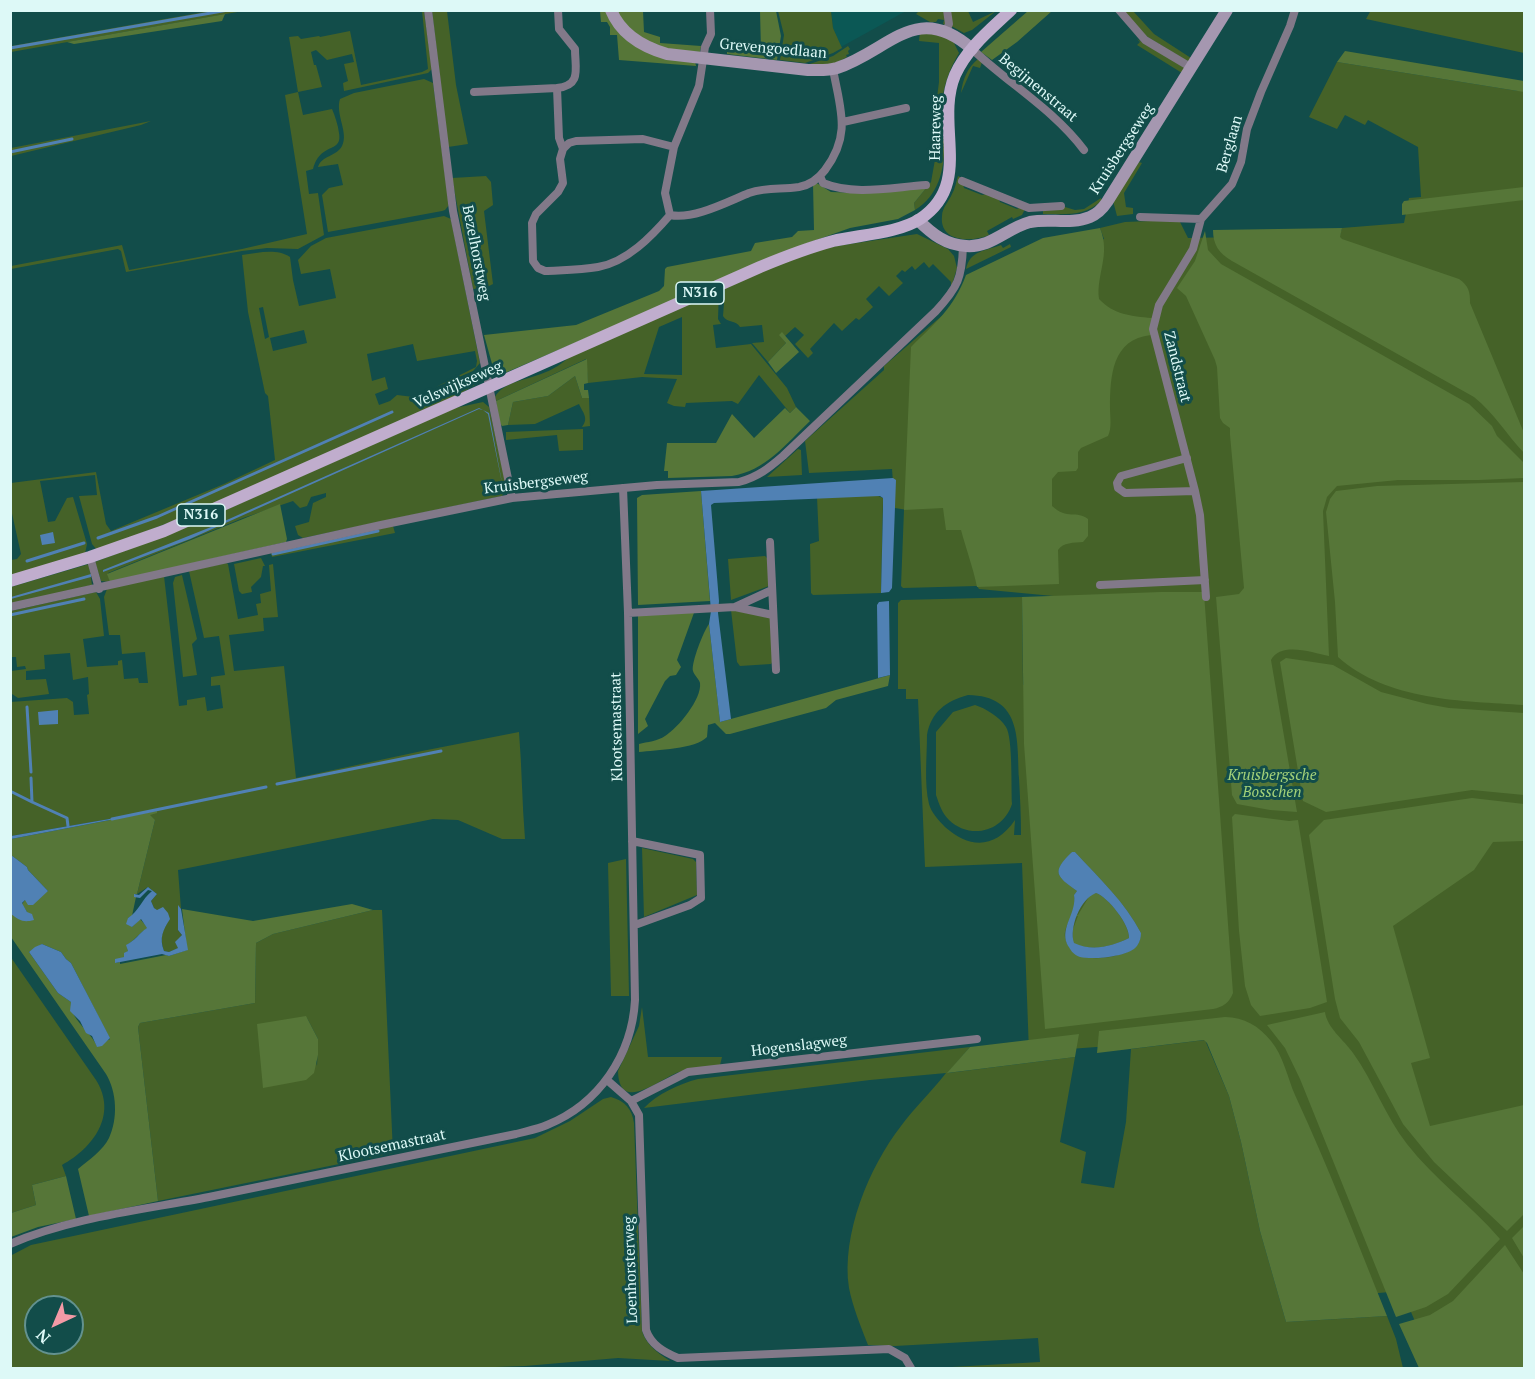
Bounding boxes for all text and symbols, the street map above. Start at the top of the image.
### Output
street label: Grevengoedlaan [719,35,827,63]
street label: Begijnenstraat [995,50,1081,126]
street label: Haareweg [926,95,946,161]
street label: Kruisbergseweg [1086,100,1158,198]
street label: Berglaan [1213,113,1247,175]
street label: Bezelhorstweg [458,204,494,302]
road number: N316 [676,282,724,304]
street label: Zandstraat [1159,330,1195,404]
street label: Velswijkseweg [411,357,505,413]
street label: Kruisbergseweg [483,468,589,498]
road number: N316 [177,504,225,526]
street label: Klootsemastraat [607,672,627,782]
park label: Kruisbergsche Bosschen [1227,767,1317,802]
street label: Hogenslagweg [750,1031,848,1061]
street label: Klootsemastraat [337,1126,447,1166]
street label: Loenhorsterweg [620,1216,642,1324]
north arrow [24,1295,84,1355]
text: N [31,1324,55,1349]

